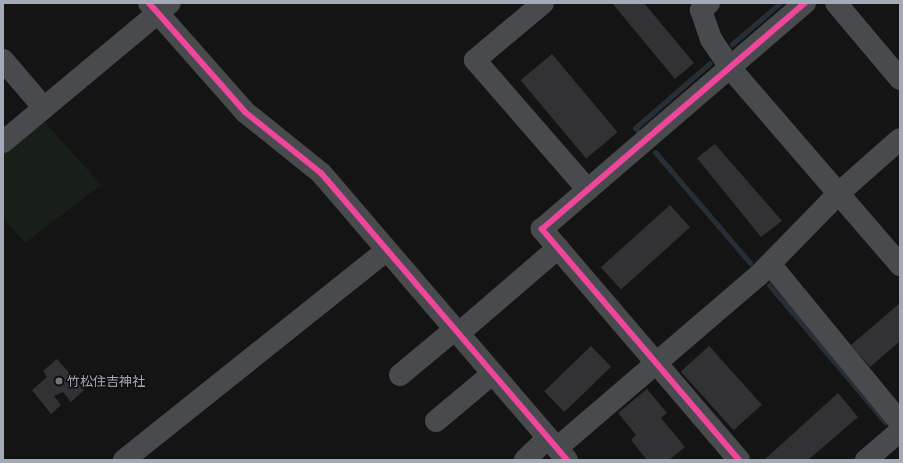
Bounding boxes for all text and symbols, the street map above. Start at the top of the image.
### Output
place label: 竹松住吉神社 [67,373,145,389]
marker: 竹松住吉神社 [54,376,64,386]

